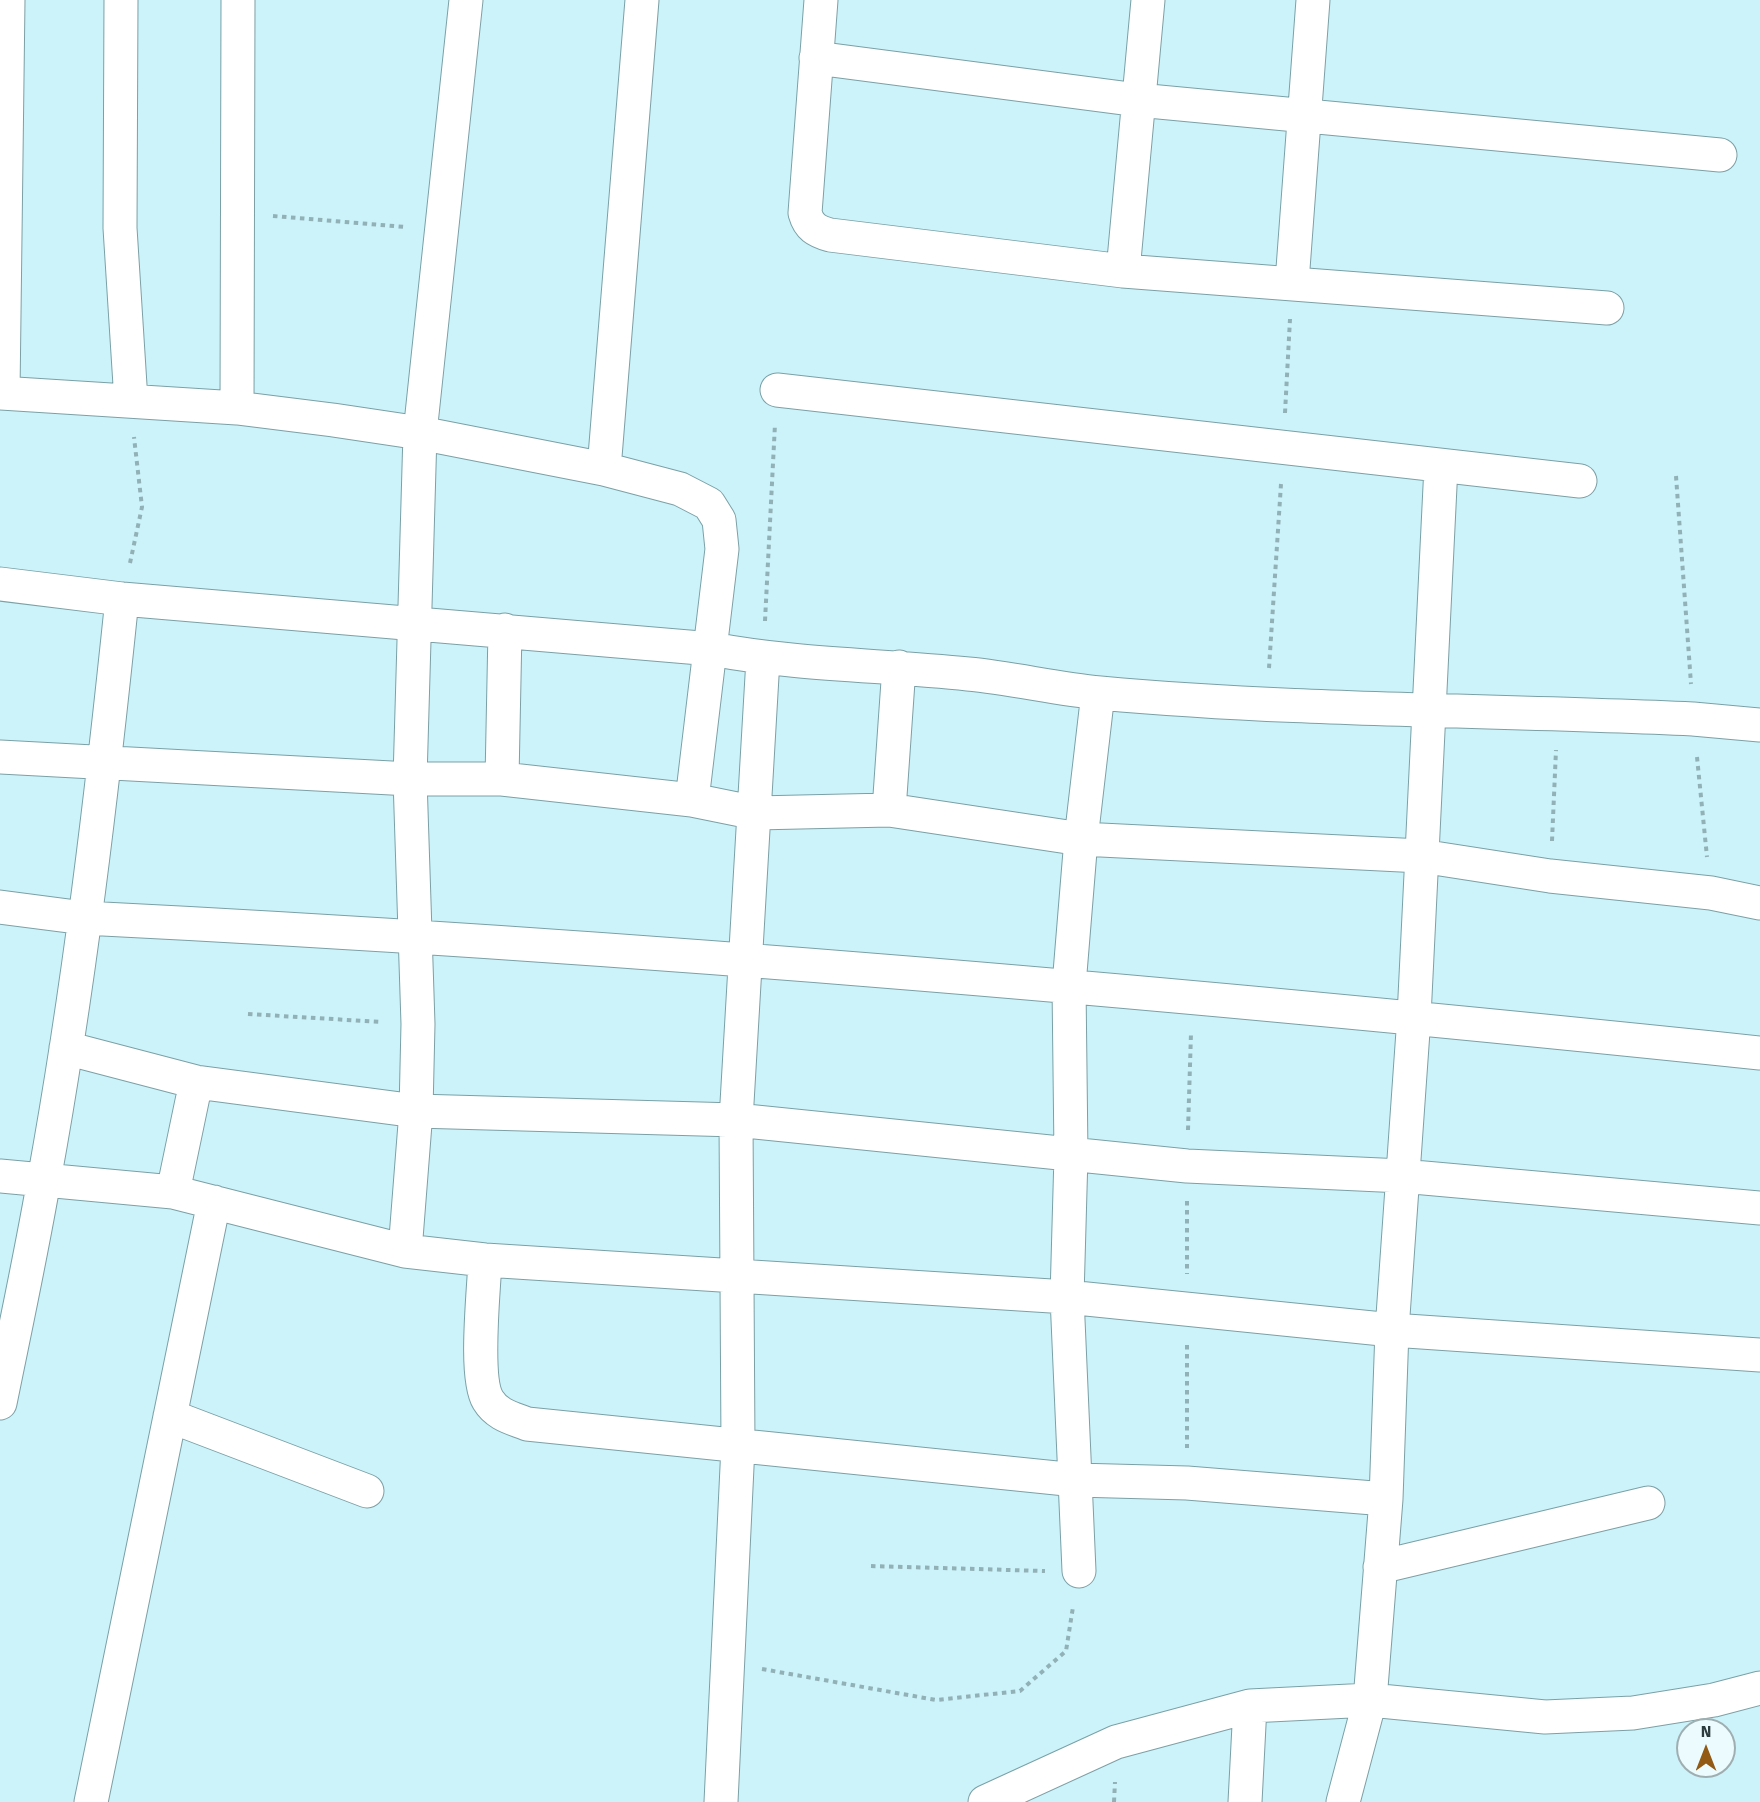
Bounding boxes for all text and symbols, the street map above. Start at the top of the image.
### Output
north arrow [1676,1718,1736,1778]
text: N [1701,1722,1711,1741]

